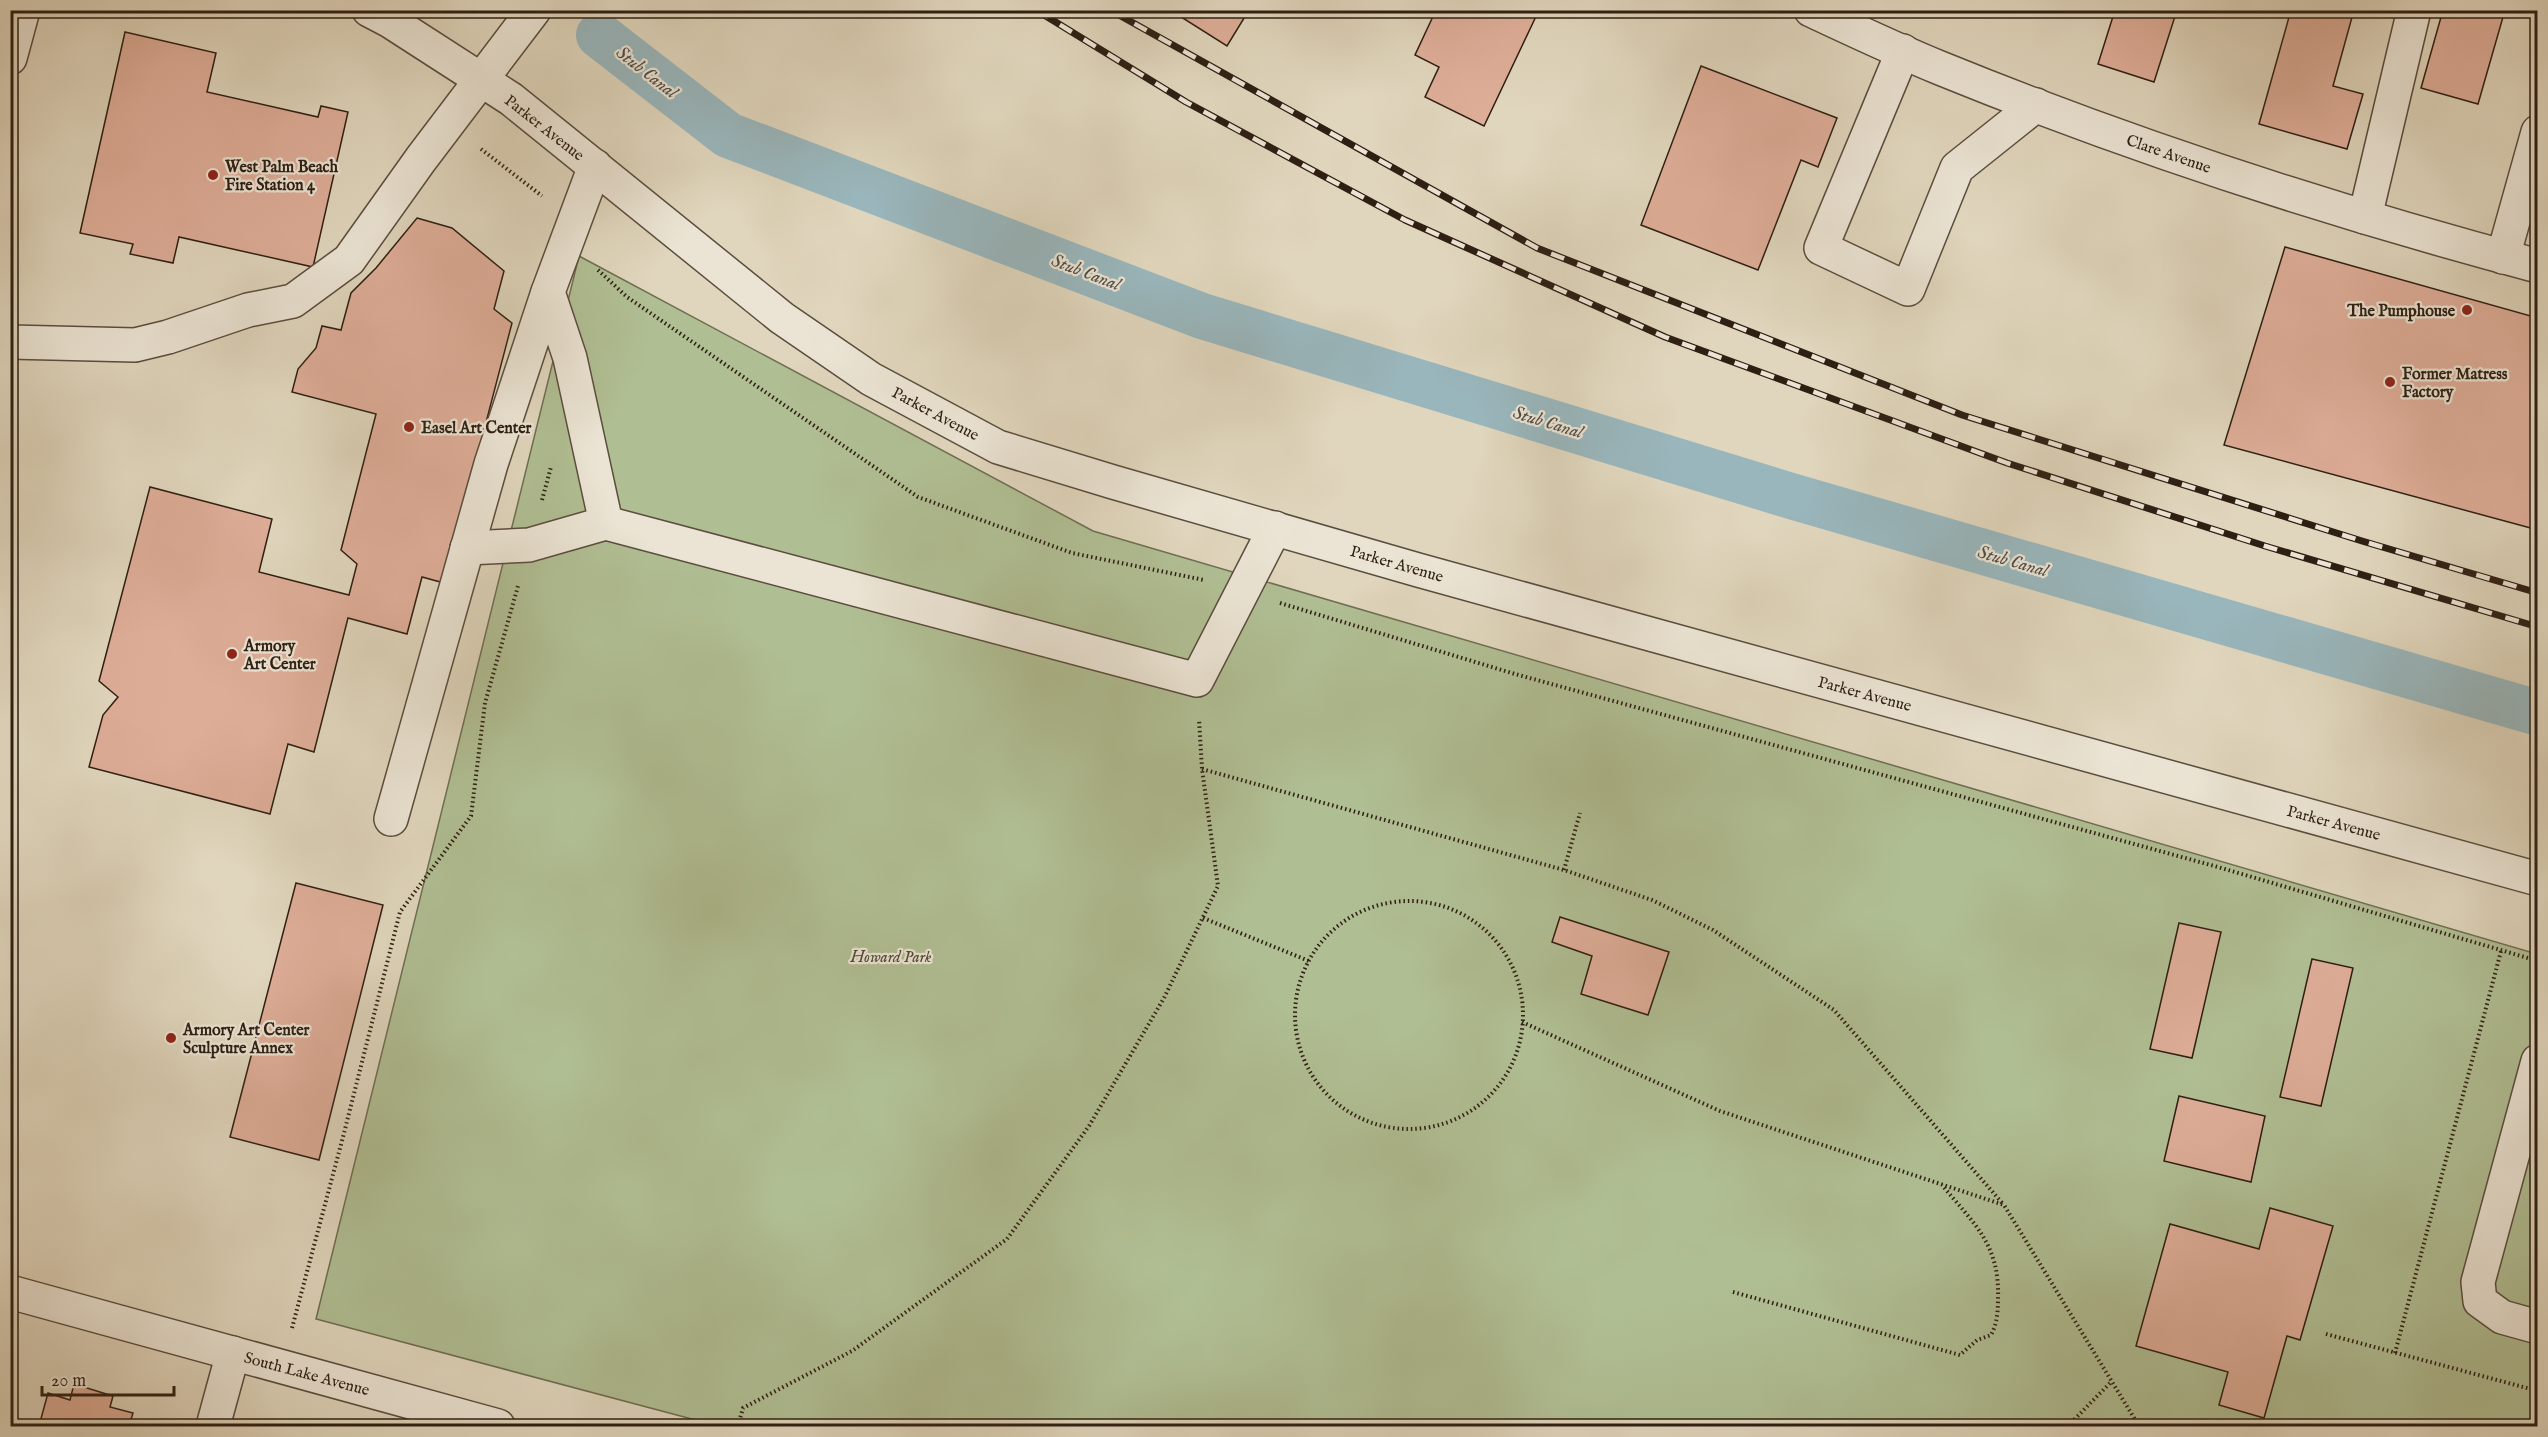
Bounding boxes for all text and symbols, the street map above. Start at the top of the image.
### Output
water label: Stub Canal [611,42,683,105]
street label: Parker Avenue [500,91,588,166]
street label: Clare Avenue [2123,131,2213,179]
place label: West Palm Beach Fire Station 4 [224,158,338,196]
marker: West Palm Beach Fire Station 4 [206,168,220,182]
water label: Stub Canal [1048,250,1125,298]
place label: The Pumphouse [2346,302,2456,322]
marker: The Pumphouse [2460,303,2474,317]
place label: Former Matress Factory [2402,365,2508,403]
marker: Former Matress Factory [2383,375,2397,389]
street label: Parker Avenue [888,383,982,446]
water label: Stub Canal [1510,402,1587,445]
place label: Easel Art Center [421,419,532,439]
marker: Easel Art Center [402,420,416,434]
water label: Stub Canal [1975,541,2052,584]
street label: Parker Avenue [1348,542,1445,588]
place label: Armory Art Center [243,637,316,675]
marker: Armory Art Center [225,647,239,661]
street label: Parker Avenue [1816,673,1913,717]
street label: Parker Avenue [2285,802,2382,846]
park label: Howard Park [850,948,932,968]
place label: Armory Art Center Sculpture Annex [182,1021,310,1059]
marker: Armory Art Center Sculpture Annex [164,1031,178,1045]
street label: South Lake Avenue [242,1349,371,1401]
scale bar [42,1359,174,1397]
text: 20 m [51,1370,86,1393]

